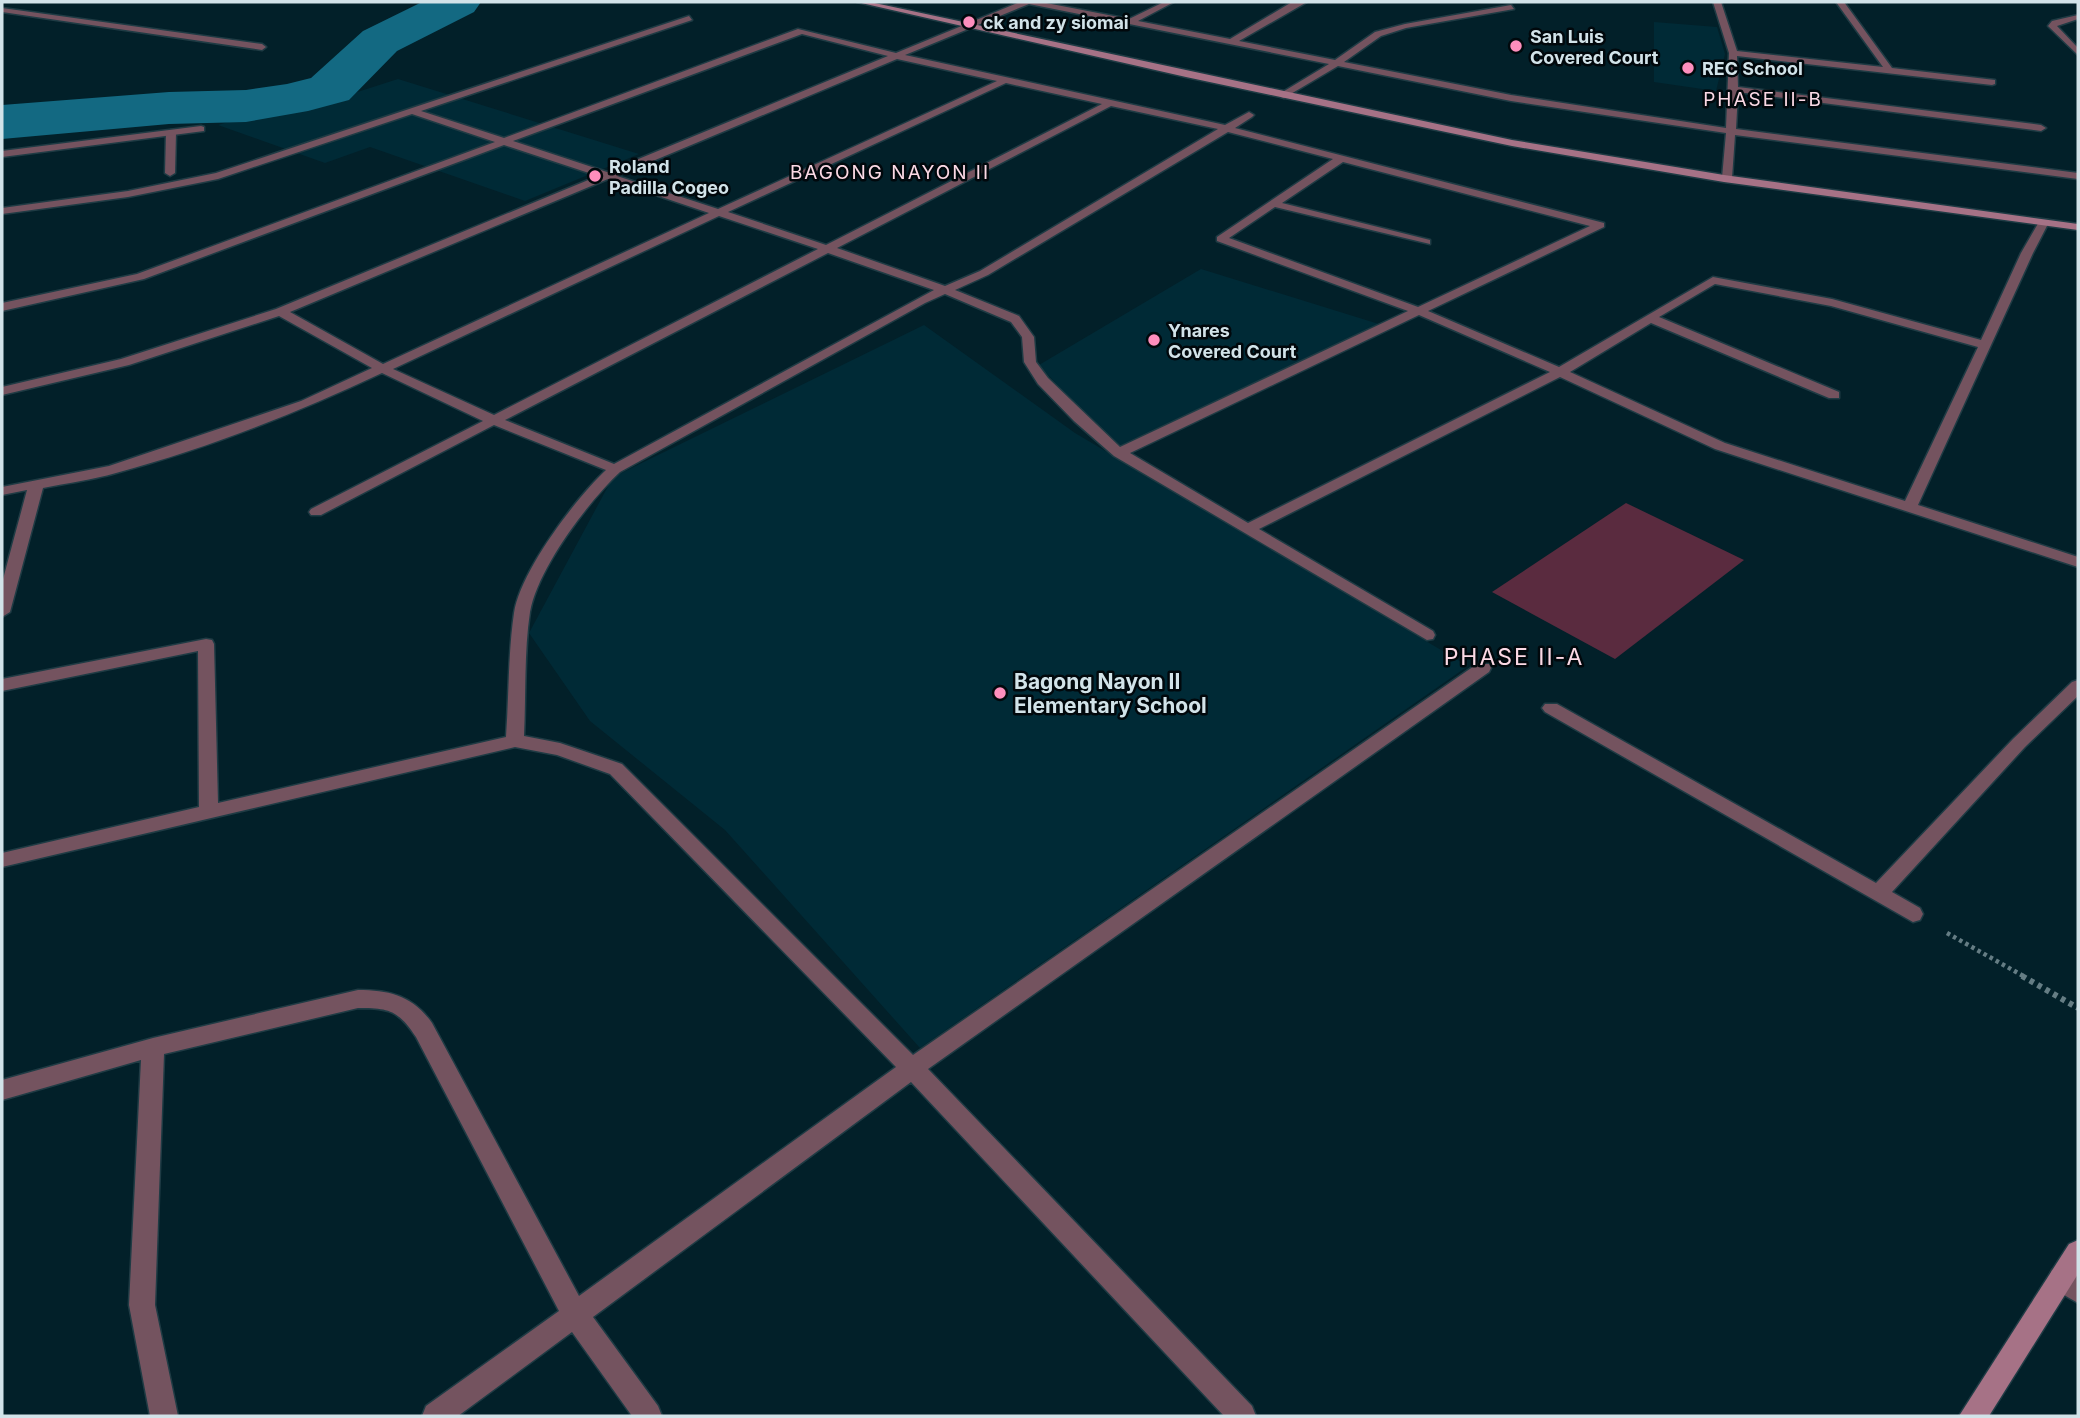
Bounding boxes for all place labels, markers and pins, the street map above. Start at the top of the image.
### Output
place label: ck and zy siomai [983,12,1129,33]
marker: ck and zy siomai [961,14,977,30]
place label: San Luis Covered Court [1530,26,1659,68]
marker: San Luis Covered Court [1508,38,1524,54]
place label: REC School [1702,58,1803,79]
marker: REC School [1680,60,1696,76]
place label: Roland Padilla Cogeo [609,156,729,198]
marker: Roland Padilla Cogeo [587,168,603,184]
place label: Ynares Covered Court [1168,320,1297,362]
marker: Ynares Covered Court [1146,332,1162,348]
place label: Bagong Nayon II Elementary School [1014,669,1207,718]
marker: Bagong Nayon II Elementary School [992,685,1008,701]

